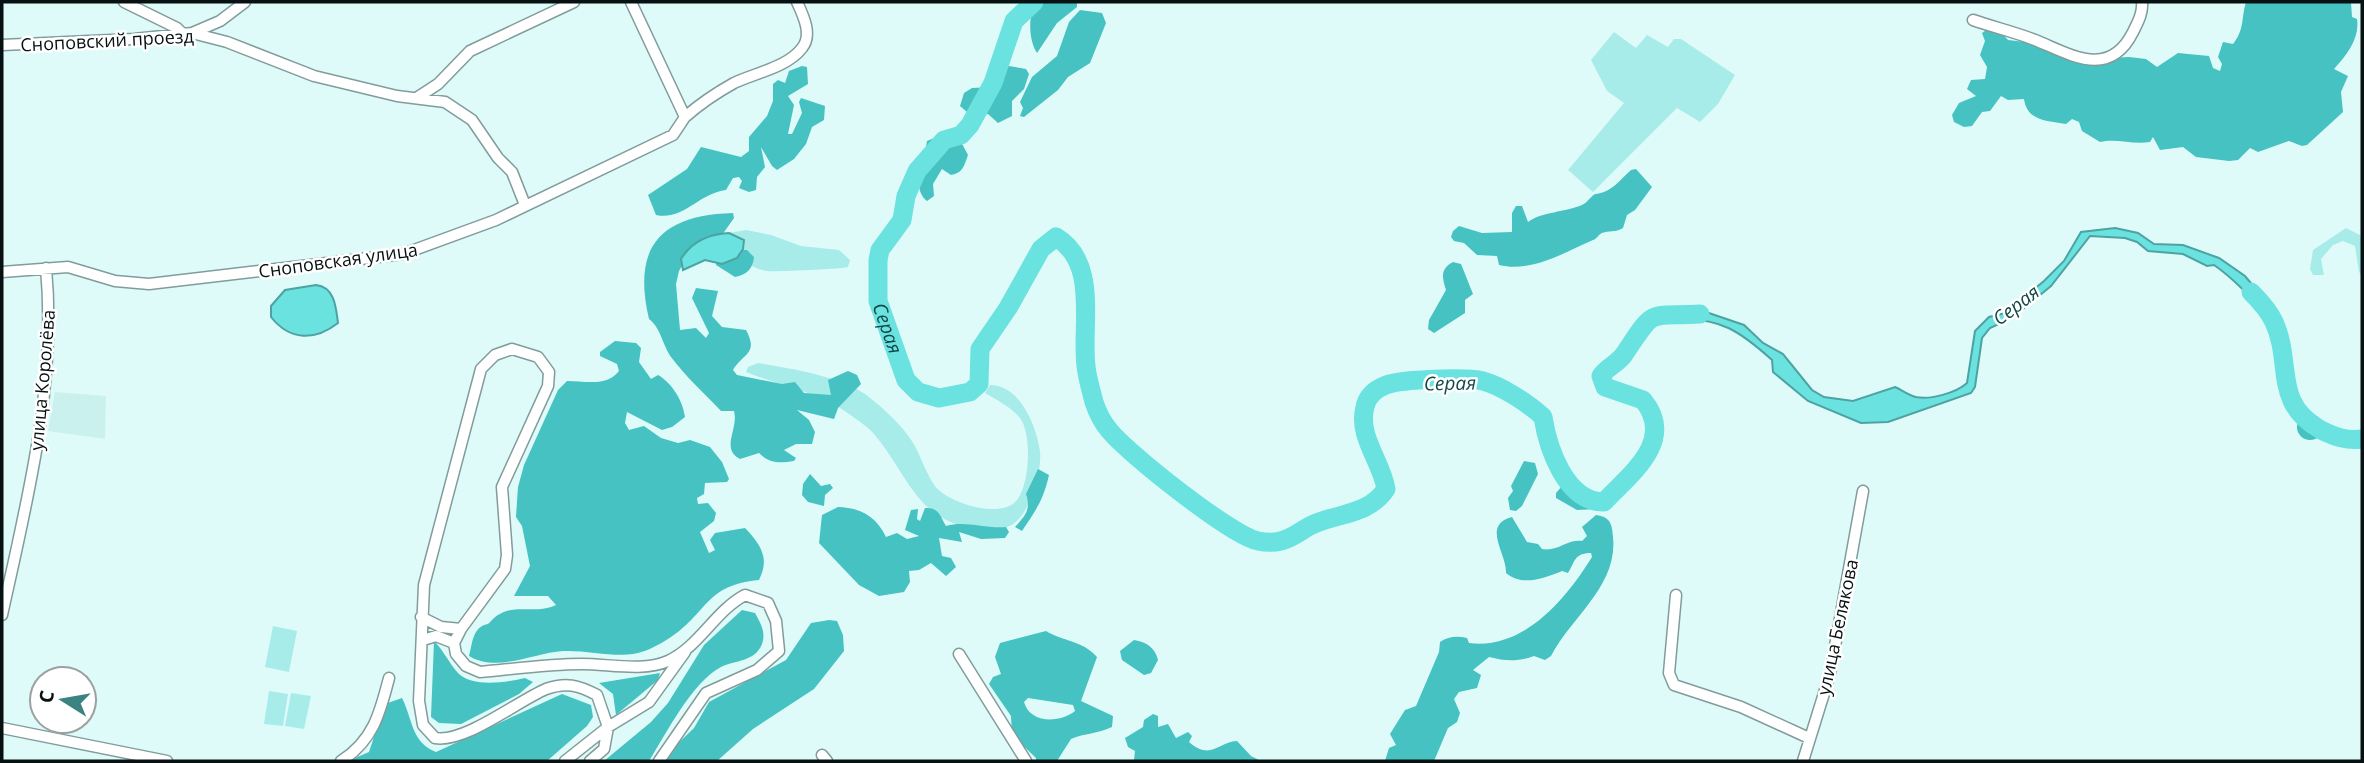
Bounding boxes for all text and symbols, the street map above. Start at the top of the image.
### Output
street label: Сноповский проезд [20,23,194,57]
street label: Сноповская улица [257,237,419,283]
water label: Серая [1987,279,2045,331]
water label: Серая [867,299,909,357]
street label: улица Королёва [24,309,60,451]
water label: Серая [1424,370,1476,396]
street label: улица Белякова [1811,557,1863,697]
north arrow [28,665,98,735]
text: С [32,688,60,705]

